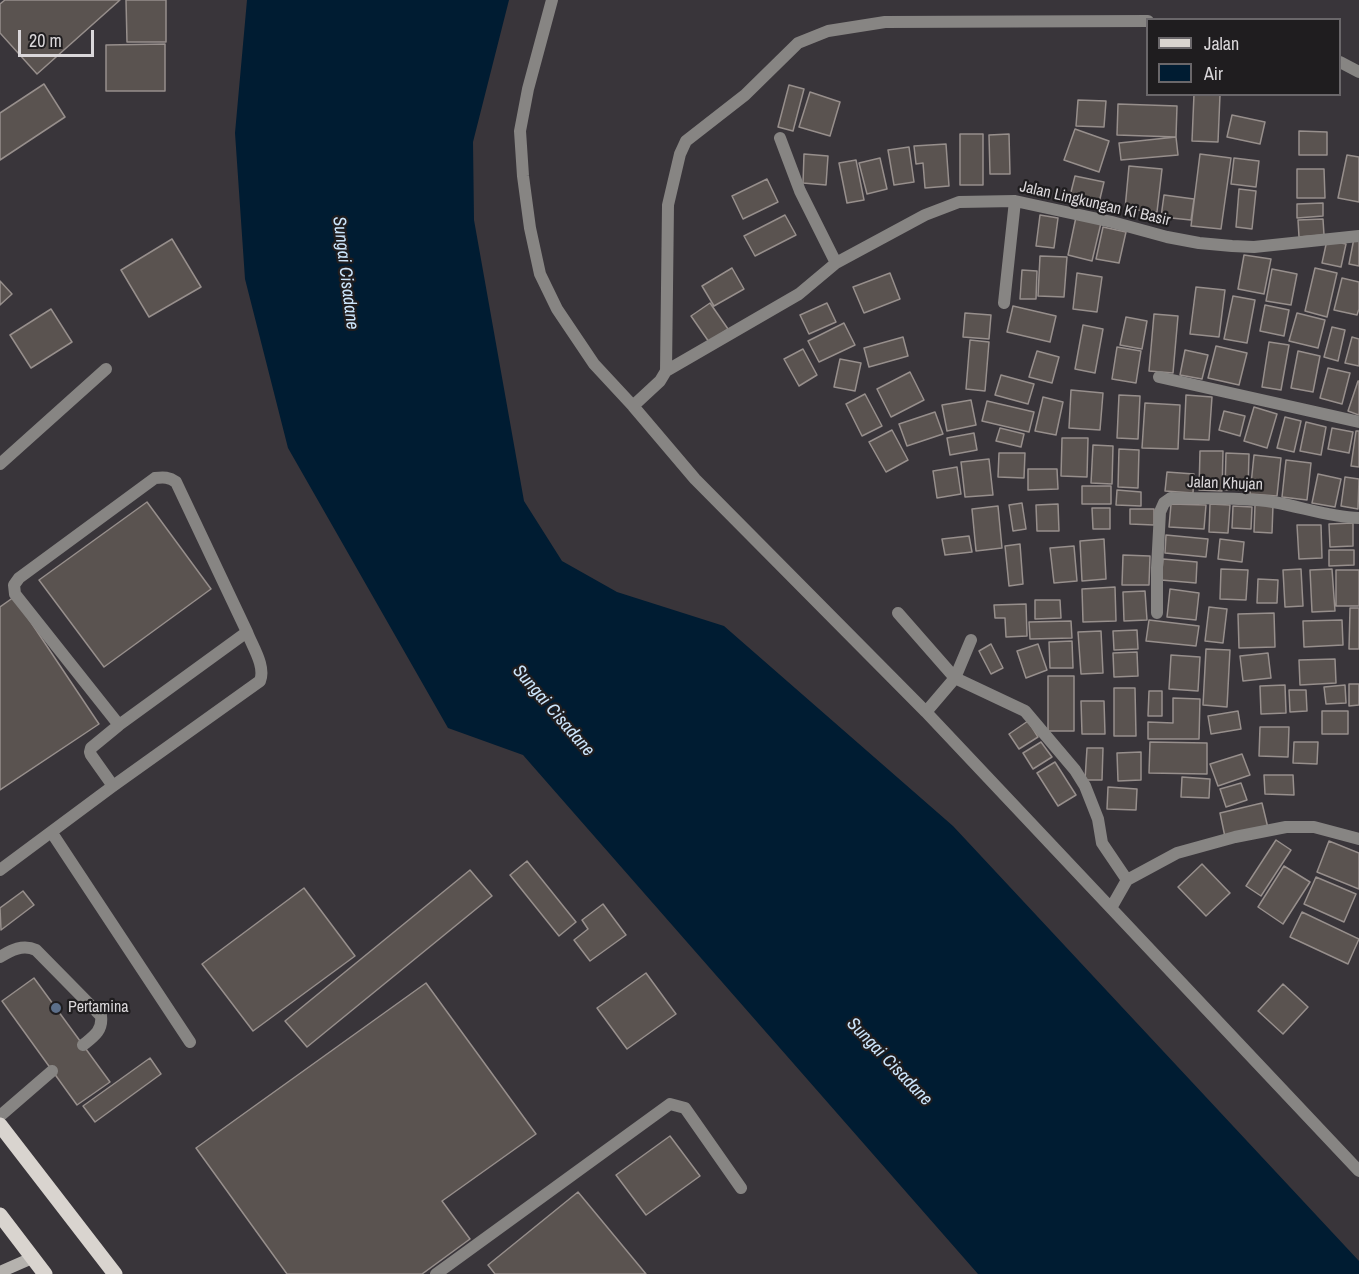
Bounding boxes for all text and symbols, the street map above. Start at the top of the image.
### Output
scale bar [21,18,98,56]
legend [1146,18,1341,96]
text: 20 m [29,28,62,53]
text: Jalan [1204,31,1239,56]
text: Air [1204,61,1223,86]
street label: Jalan Lingkungan Ki Basir [1018,177,1172,231]
water label: Sungai Cisadane [327,215,363,331]
street label: Jalan Khujan [1187,473,1263,495]
water label: Sungai Cisadane [507,661,599,761]
place label: Pertamina [68,998,129,1018]
marker: Pertamina [49,1001,63,1015]
water label: Sungai Cisadane [842,1013,936,1111]

